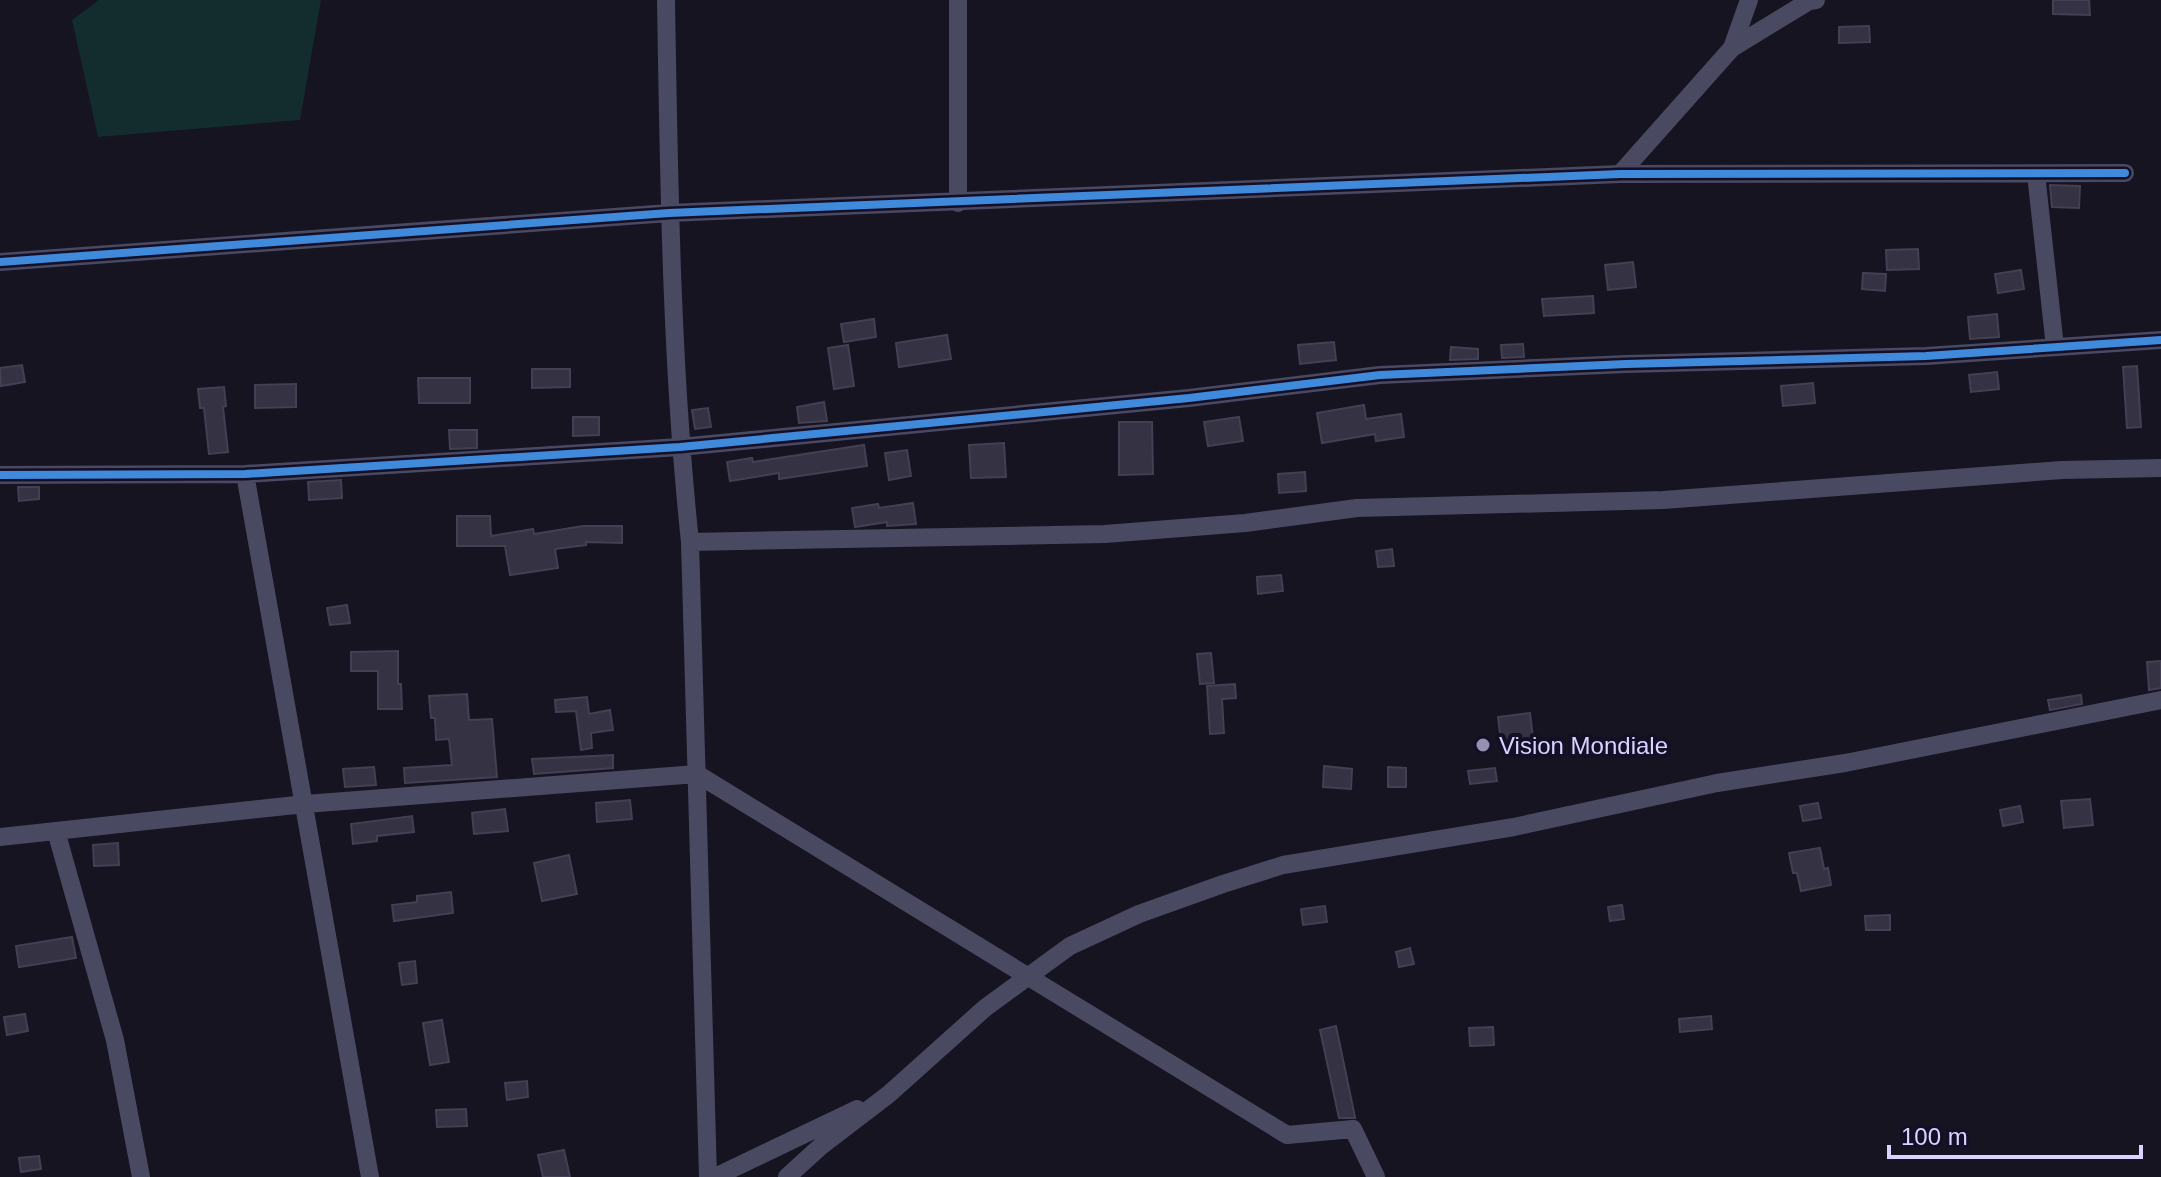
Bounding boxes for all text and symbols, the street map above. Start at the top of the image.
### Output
place label: Vision Mondiale [1499,732,1668,759]
marker: Vision Mondiale [1474,736,1492,754]
scale bar [1889,1109,2141,1159]
text: 100 m [1901,1123,1968,1150]

